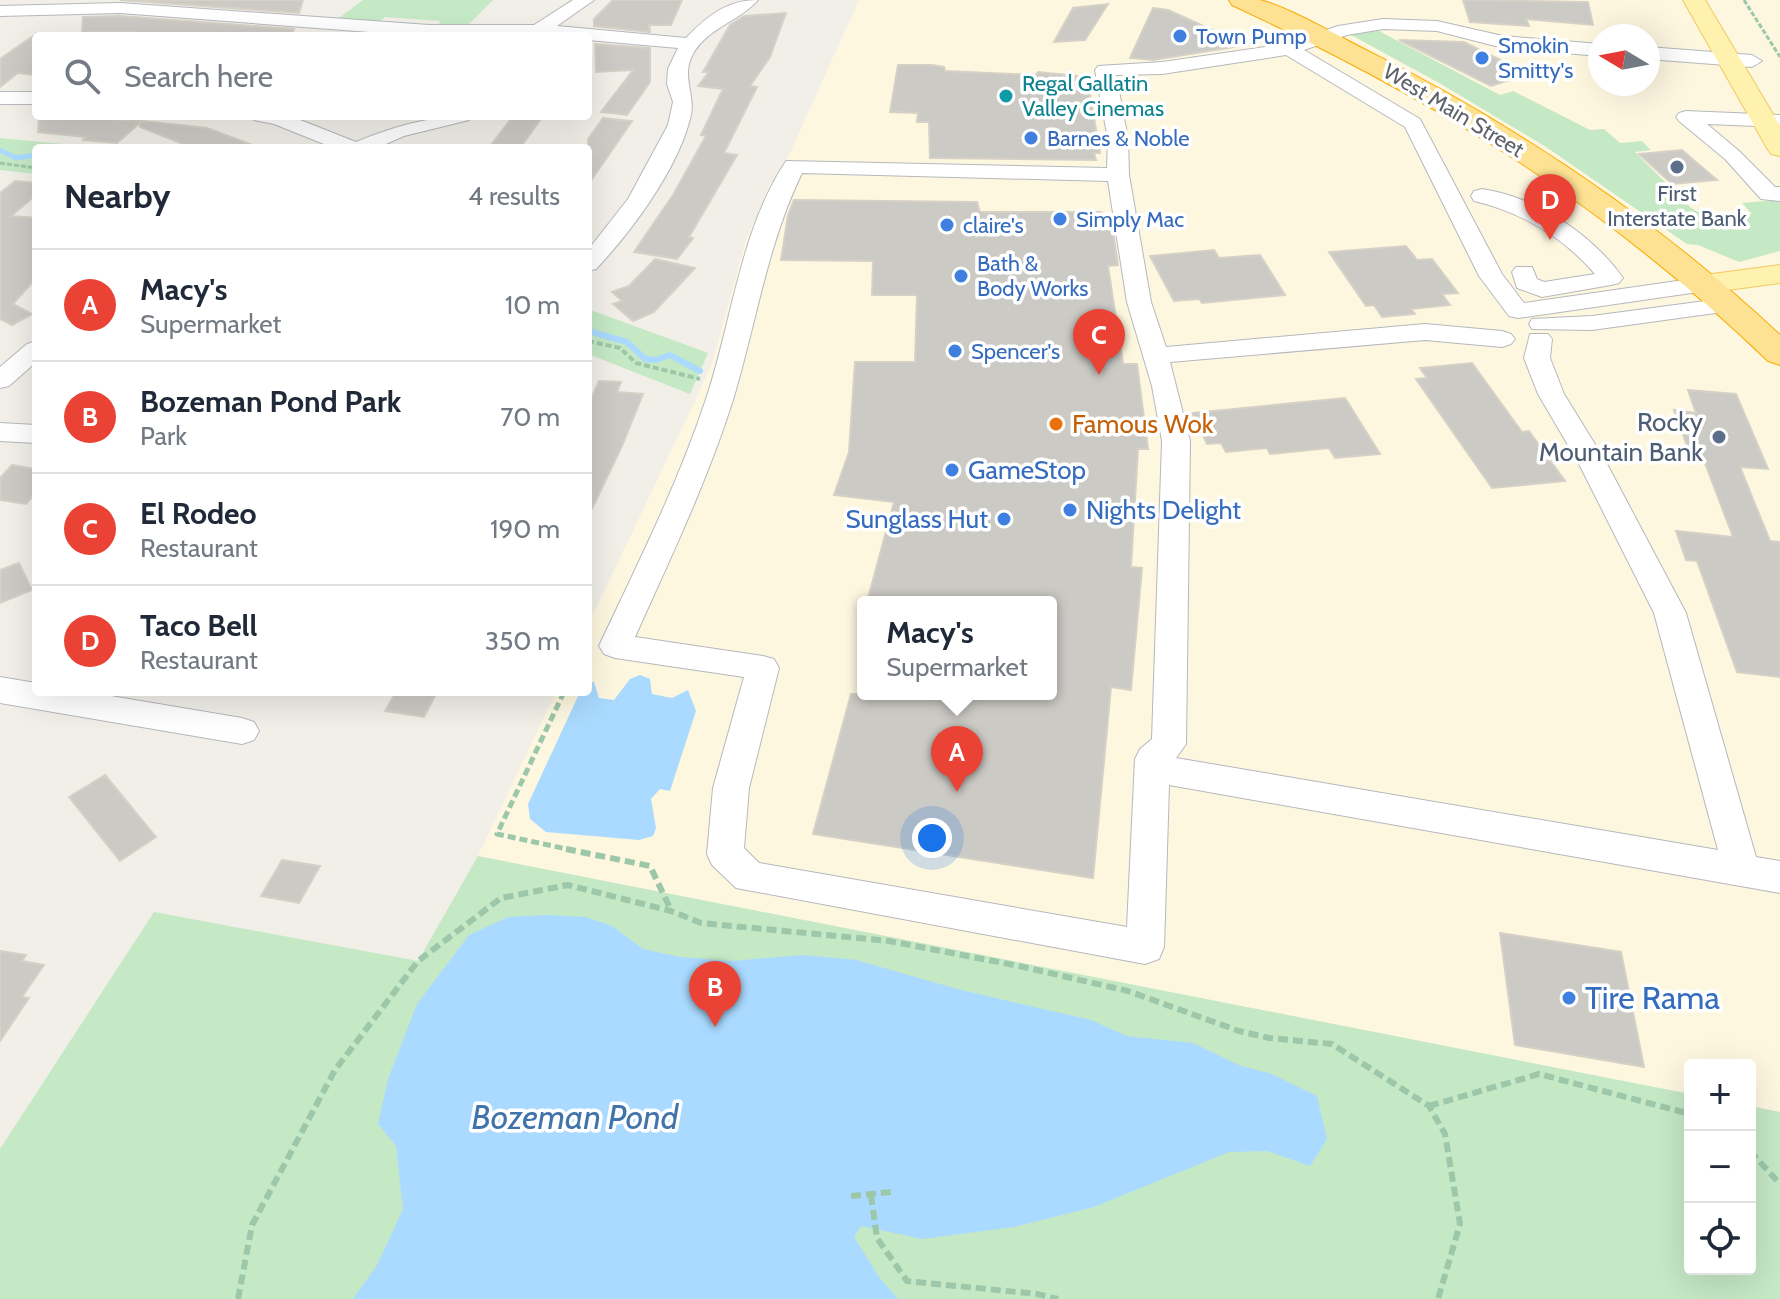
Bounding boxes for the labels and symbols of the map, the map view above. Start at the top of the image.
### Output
place label: Town Pump [1196,23,1307,50]
north arrow [1588,24,1660,96]
marker: Town Pump [1171,27,1189,45]
place label: Smokin Smitty's [1498,32,1573,84]
marker: Smokin Smitty's [1473,49,1491,67]
street label: West Main Street [1378,58,1530,163]
place label: Regal Gallatin Valley Cinemas [1022,70,1164,122]
marker: Regal Gallatin Valley Cinemas [997,87,1015,105]
place label: Barnes & Noble [1047,125,1190,152]
marker: Barnes & Noble [1022,129,1040,147]
marker: First Interstate Bank [1668,158,1686,176]
pin: D [1524,174,1576,240]
place label: First Interstate Bank [1607,180,1747,232]
place label: Simply Mac [1076,206,1184,233]
marker: Simply Mac [1051,210,1069,228]
place label: claire's [963,212,1024,239]
marker: claire's [938,216,956,234]
place label: Bath & Body Works [977,250,1088,302]
marker: Bath & Body Works [952,267,970,285]
pin: C [1073,309,1125,375]
place label: Spencer's [971,338,1060,365]
marker: Spencer's [946,342,964,360]
place label: Rocky Mountain Bank [1539,406,1703,468]
place label: Famous Wok [1072,408,1214,440]
marker: Famous Wok [1047,415,1065,433]
marker: Rocky Mountain Bank [1710,428,1728,446]
place label: GameStop [968,454,1086,486]
marker: GameStop [943,461,961,479]
place label: Nights Delight [1086,494,1241,526]
marker: Nights Delight [1061,501,1079,519]
place label: Sunglass Hut [845,503,988,535]
marker: Sunglass Hut [995,510,1013,528]
pin: A [931,726,983,792]
your location [912,818,952,858]
pin: B [689,961,741,1027]
place label: Tire Rama [1585,978,1720,1017]
marker: Tire Rama [1560,989,1578,1007]
water label: Bozeman Pond [472,1096,680,1138]

